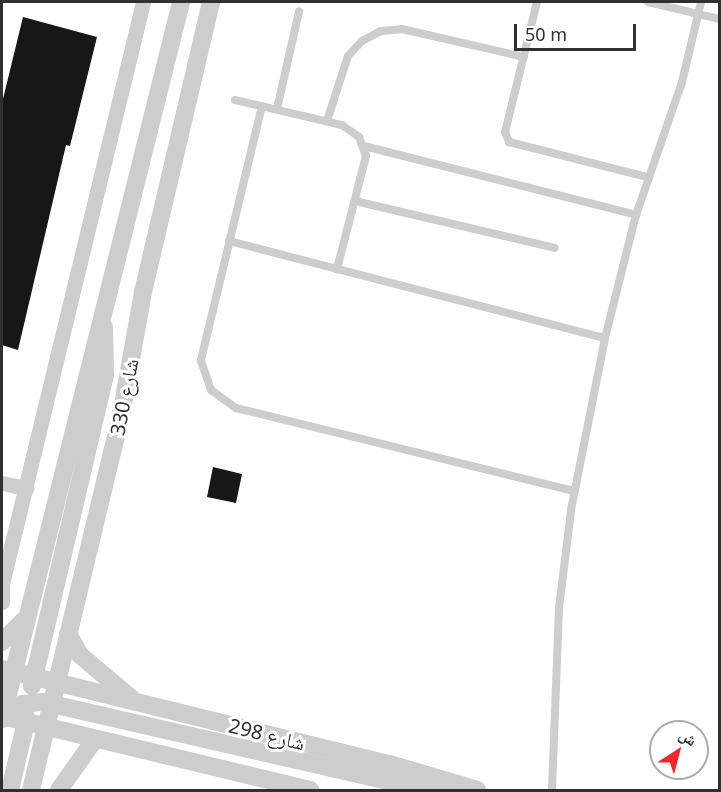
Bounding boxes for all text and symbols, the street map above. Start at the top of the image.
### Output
scale bar [517,12,638,50]
text: 50 m [525,22,567,46]
street label: شارع 330 [105,357,143,437]
street label: شارع 298 [226,713,308,755]
north arrow [649,720,709,780]
text: ش [675,723,702,751]

